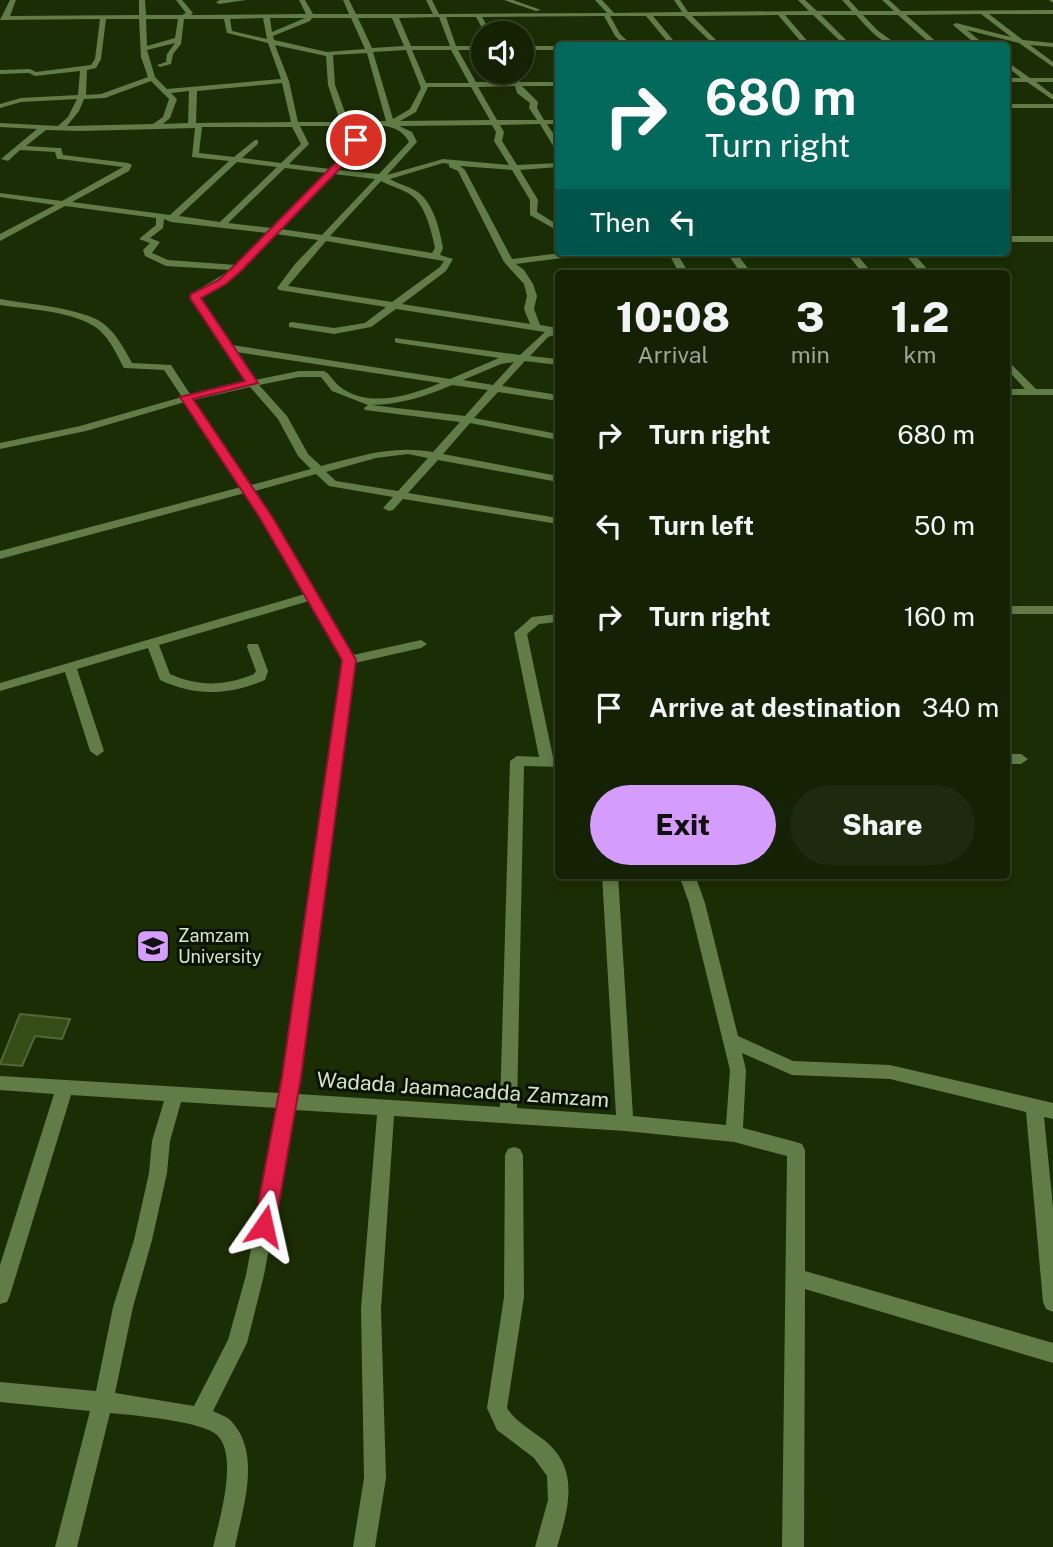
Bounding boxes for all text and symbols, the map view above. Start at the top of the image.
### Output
map controls [471,21,534,84]
button: sound [471,21,534,84]
text: 680 m [705,68,856,126]
icon: right [590,70,681,161]
pin [326,110,386,170]
icon: arrive [337,121,375,159]
text: Turn right [705,127,850,164]
icon: left [664,203,702,241]
text: Then [590,207,650,238]
text: 10:08 [616,292,730,341]
text: 3 [796,292,825,341]
text: 1.2 [891,292,949,341]
text: Arrival [637,341,708,368]
text: min [791,341,830,368]
text: km [904,341,936,368]
icon: right [590,416,628,454]
text: Turn right [649,419,771,450]
text: 680 m [898,419,975,450]
icon: left [590,507,628,545]
text: Turn left [649,510,754,541]
text: 50 m [914,510,975,541]
icon: right [590,598,628,636]
text: Turn right [649,601,771,632]
text: 160 m [904,601,975,632]
icon: arrive [590,689,628,727]
text: Arrive at destination [649,692,901,723]
text: 340 m [922,692,999,723]
button: Exit [590,785,776,865]
button: Share [790,785,975,865]
place label: Zamzam University [178,925,262,967]
school or university icon: Zamzam University [134,927,172,965]
street label: Wadada Jaamacadda Zamzam [316,1067,610,1112]
position arrow [227,1189,301,1263]

